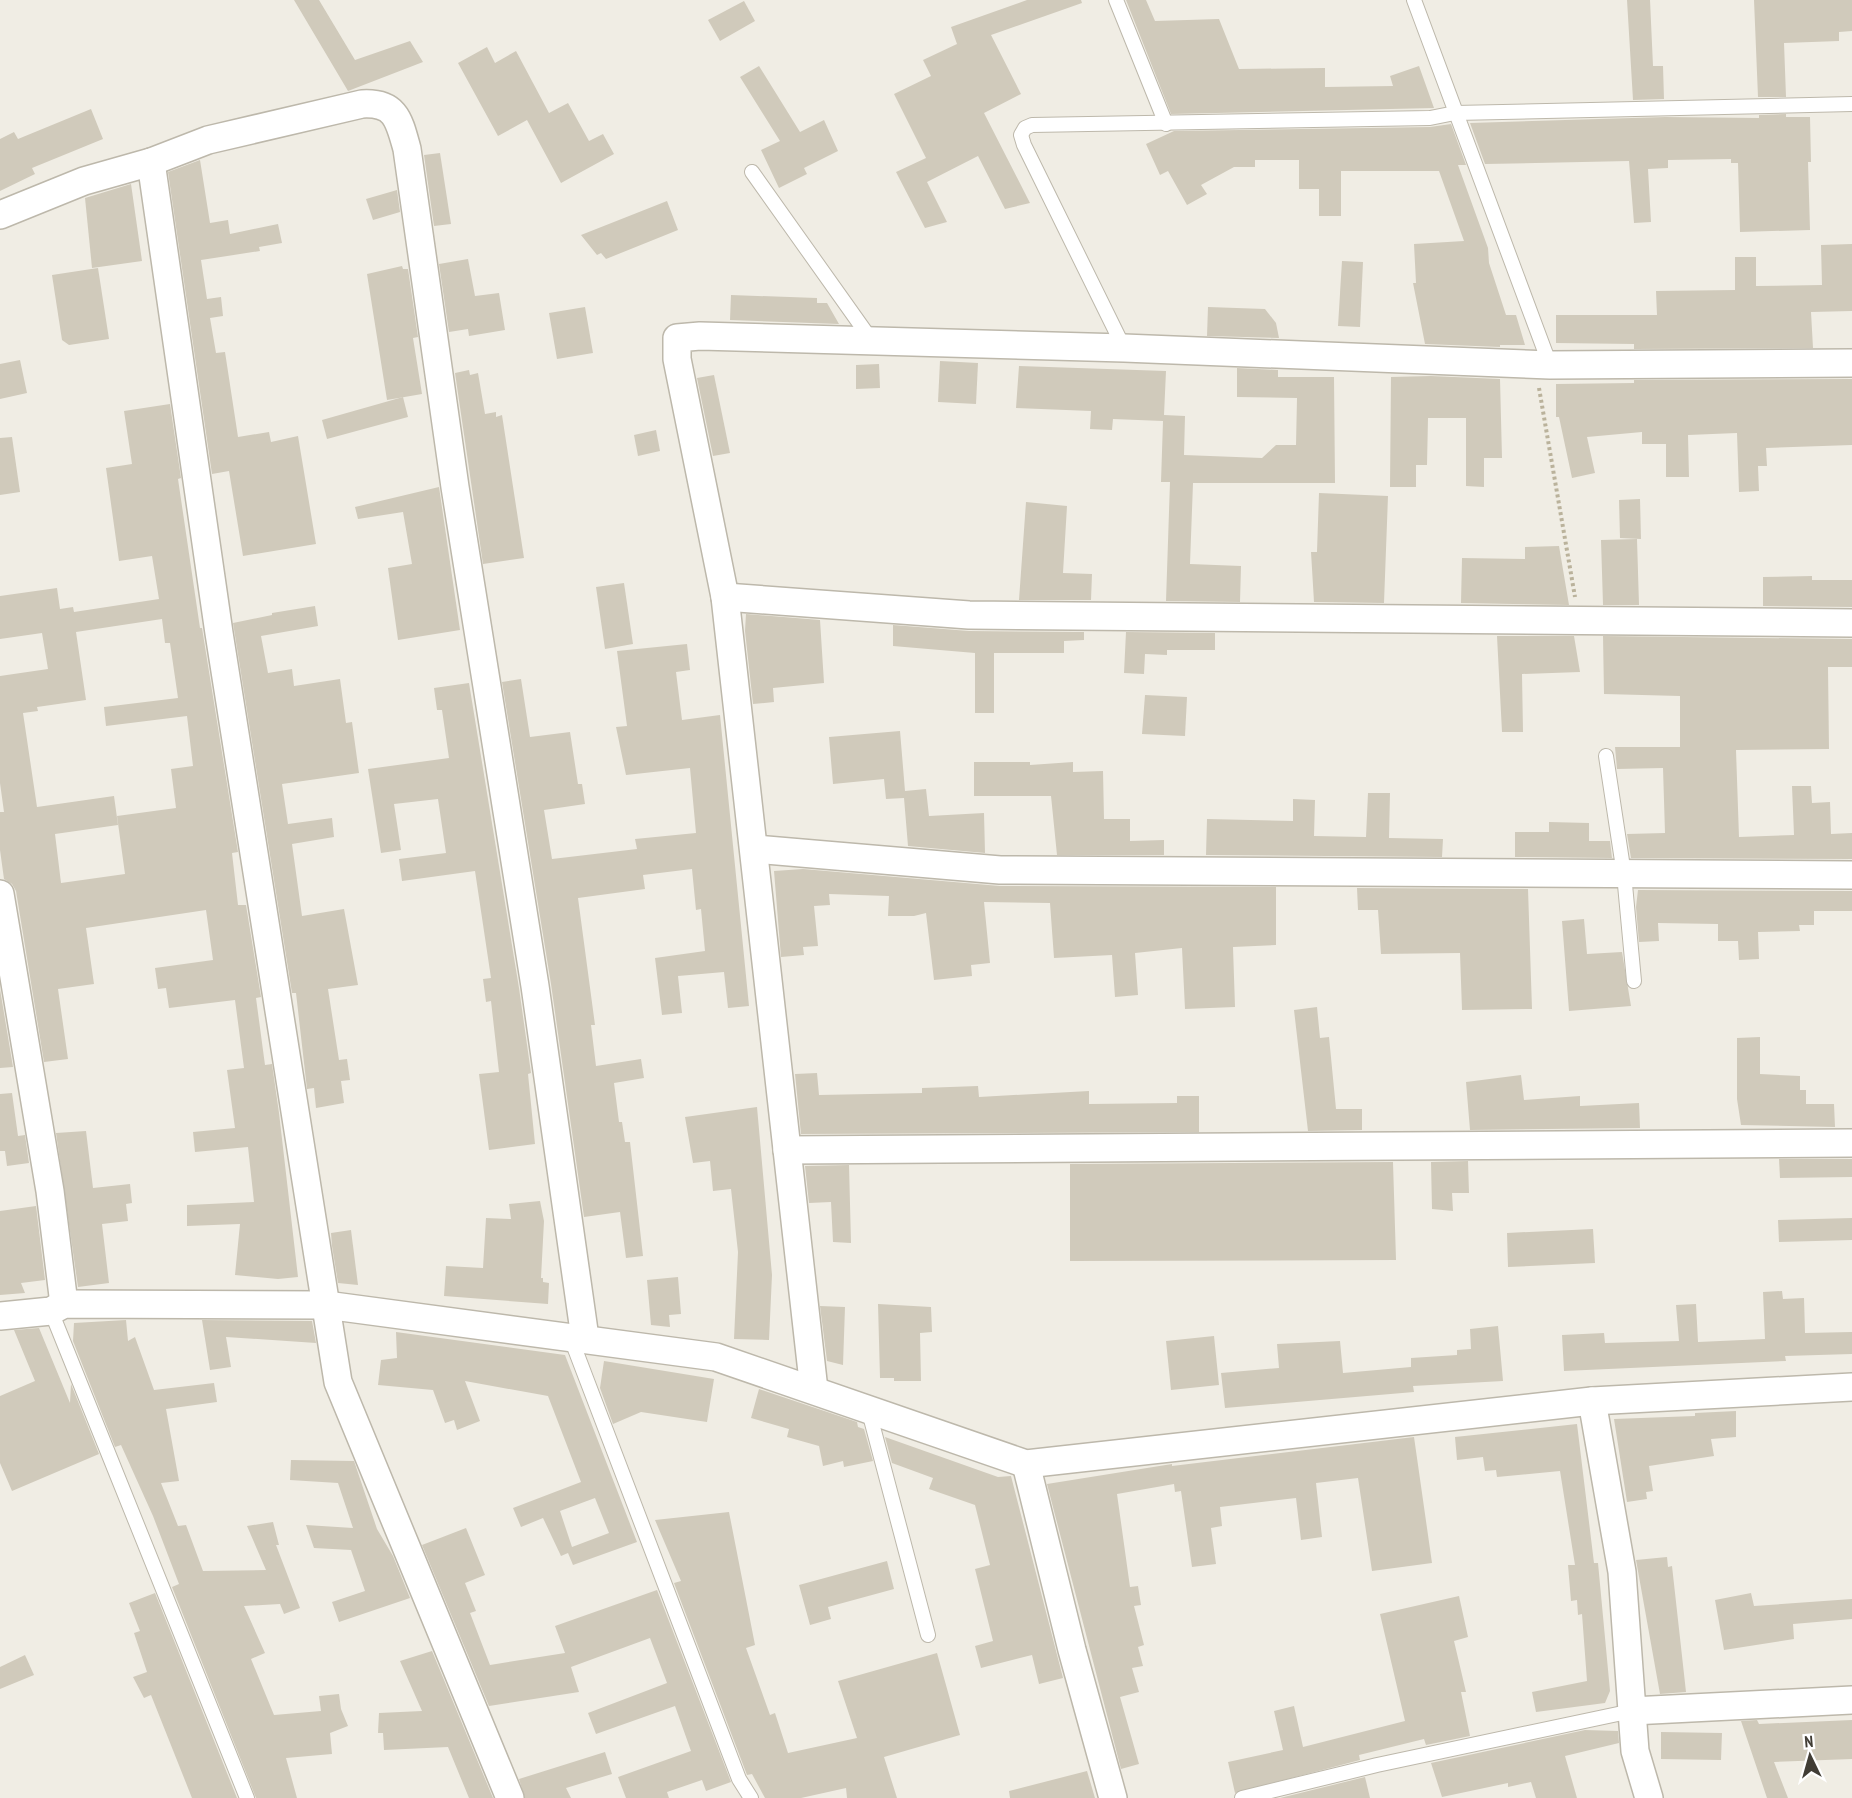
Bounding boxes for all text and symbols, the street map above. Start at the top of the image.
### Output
north arrow [1780,1726,1840,1786]
text: N [1804,1731,1814,1751]

